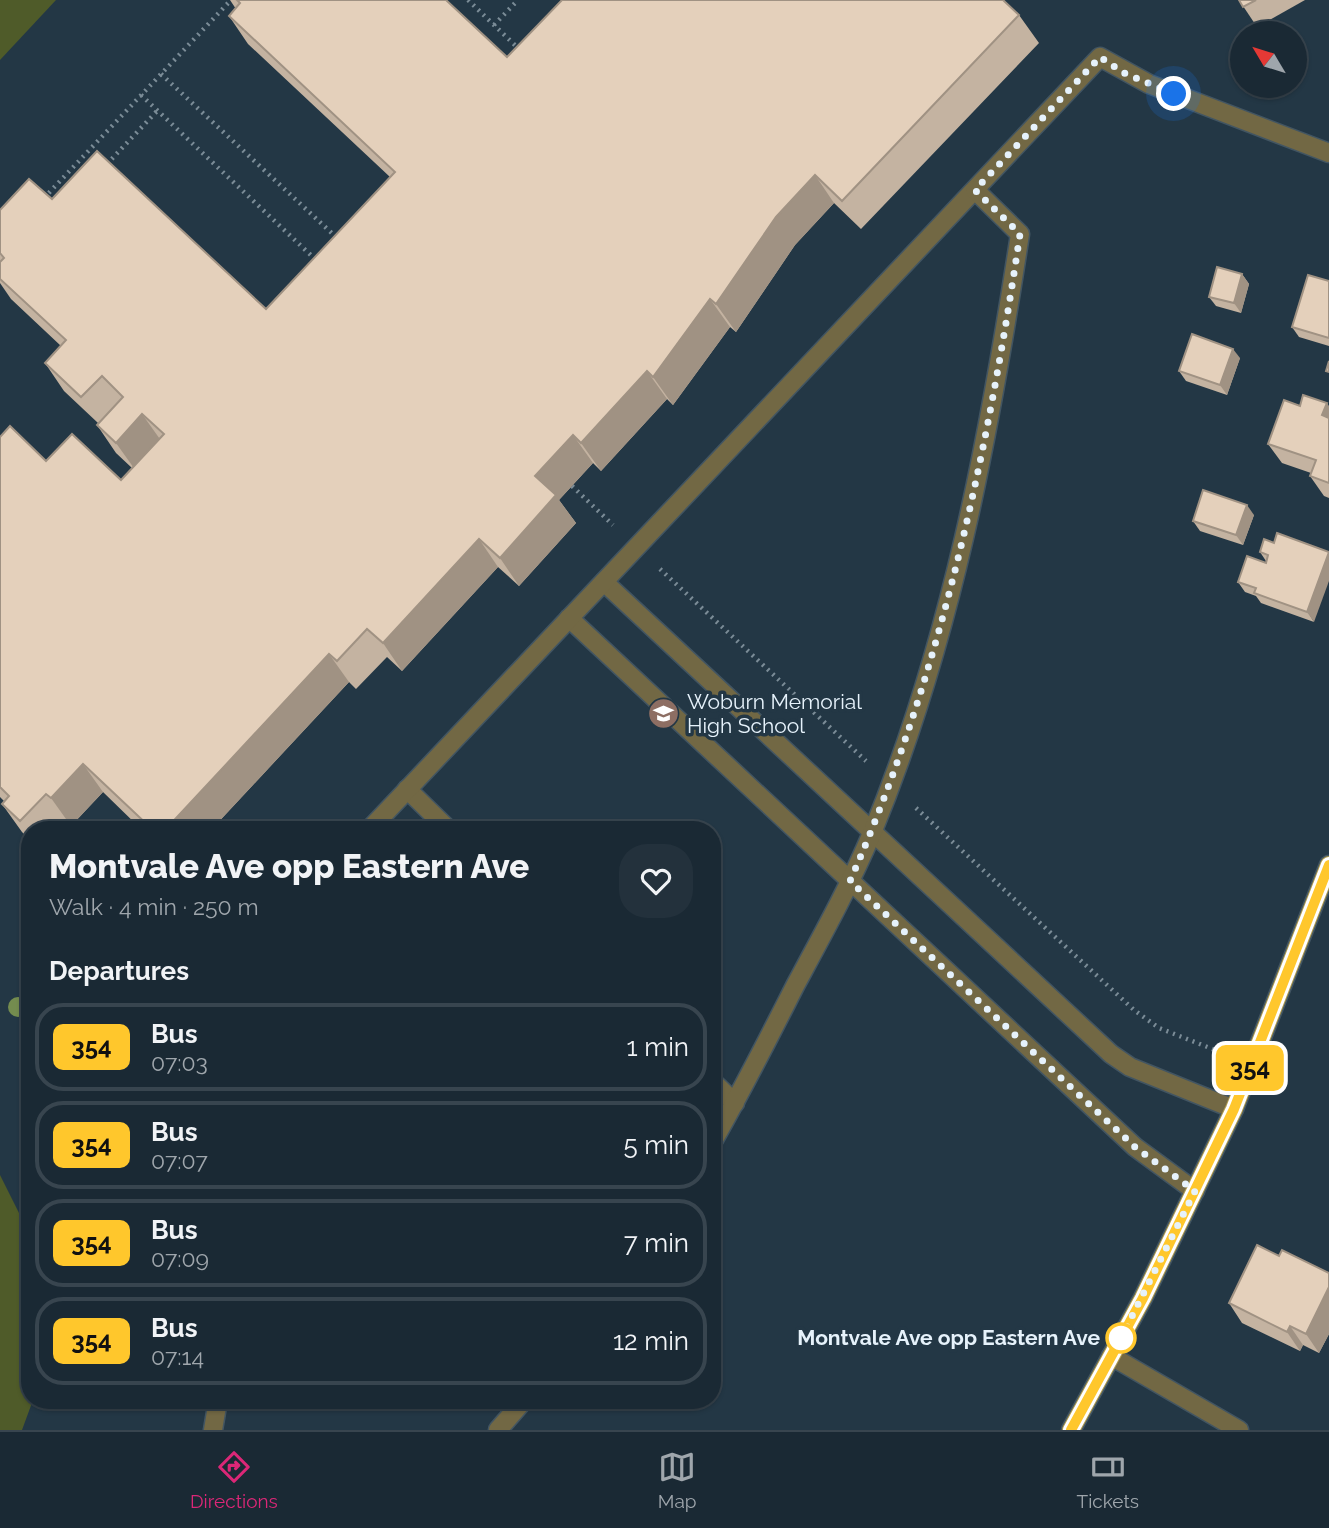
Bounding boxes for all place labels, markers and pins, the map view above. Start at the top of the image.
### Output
place label: Woburn Memorial High School [687,689,862,738]
school or university icon: Woburn Memorial High School [647,697,681,731]
marker: Montvale Ave opp Eastern Ave [1106,1323,1136,1353]
place label: Montvale Ave opp Eastern Ave [797,1325,1100,1350]

